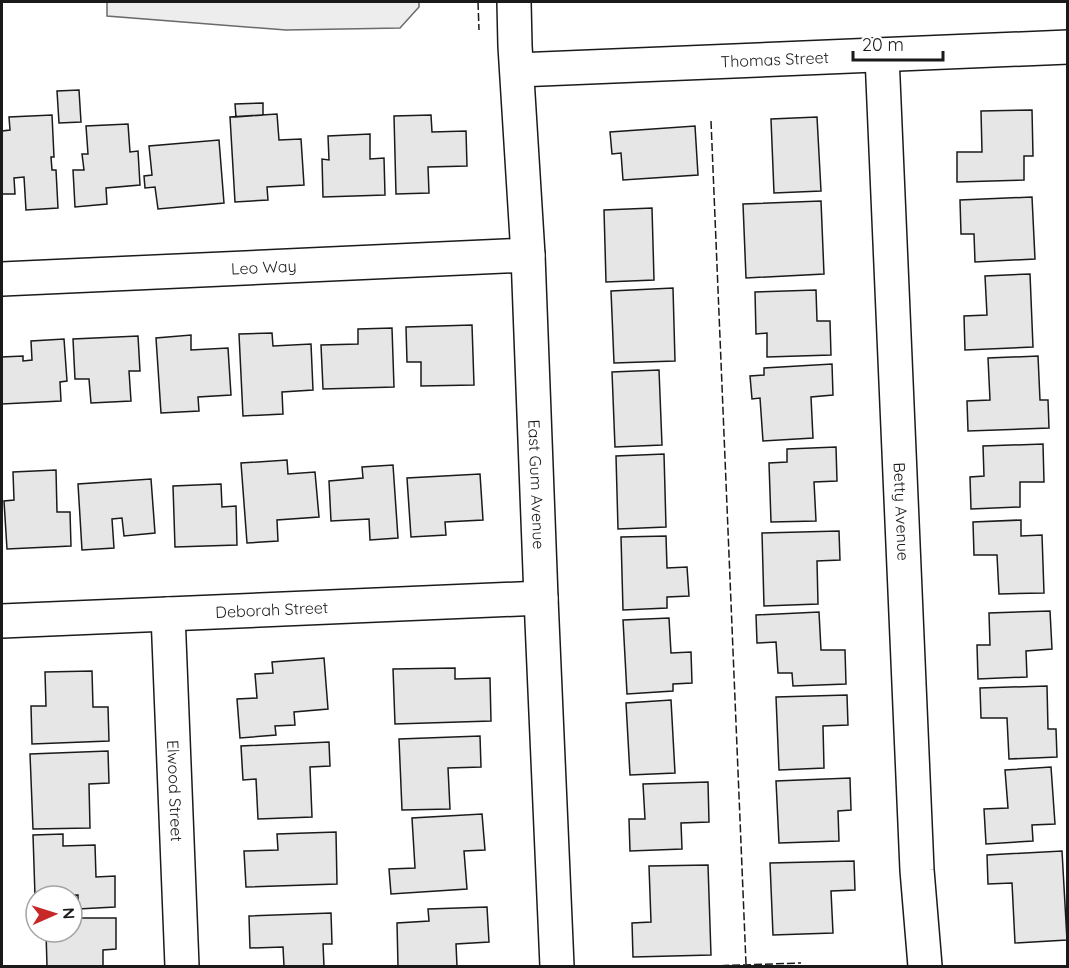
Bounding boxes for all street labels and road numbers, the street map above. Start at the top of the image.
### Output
street label: Thomas Street [720,47,829,71]
street label: Leo Way [230,256,297,279]
street label: East Gum Avenue [524,419,549,550]
street label: Betty Avenue [889,462,914,561]
street label: Deborah Street [215,597,329,622]
street label: Elwood Street [163,740,187,842]

